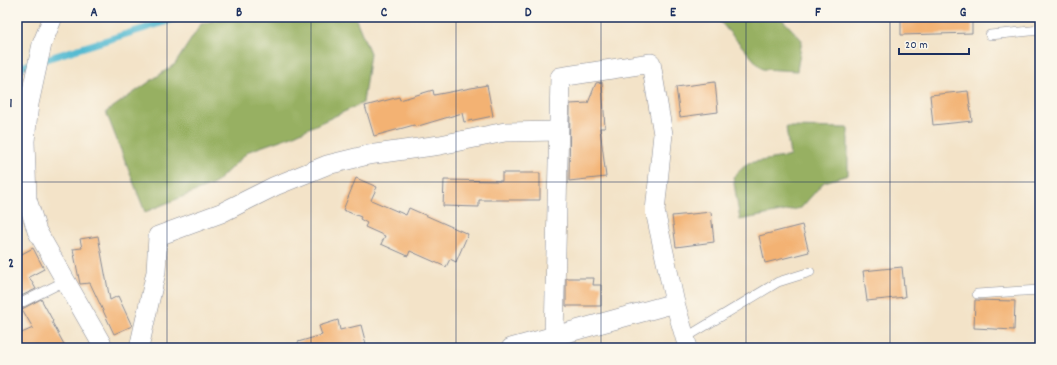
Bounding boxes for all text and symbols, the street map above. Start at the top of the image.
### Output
text: A [90,4,98,23]
text: B [236,4,242,23]
text: C [381,4,388,23]
text: D [525,4,532,23]
text: E [670,4,677,23]
text: F [815,4,821,23]
text: G [960,4,967,23]
scale bar [899,30,969,56]
text: 20 m [905,37,928,54]
text: 1 [10,95,13,114]
text: 2 [8,255,14,274]

